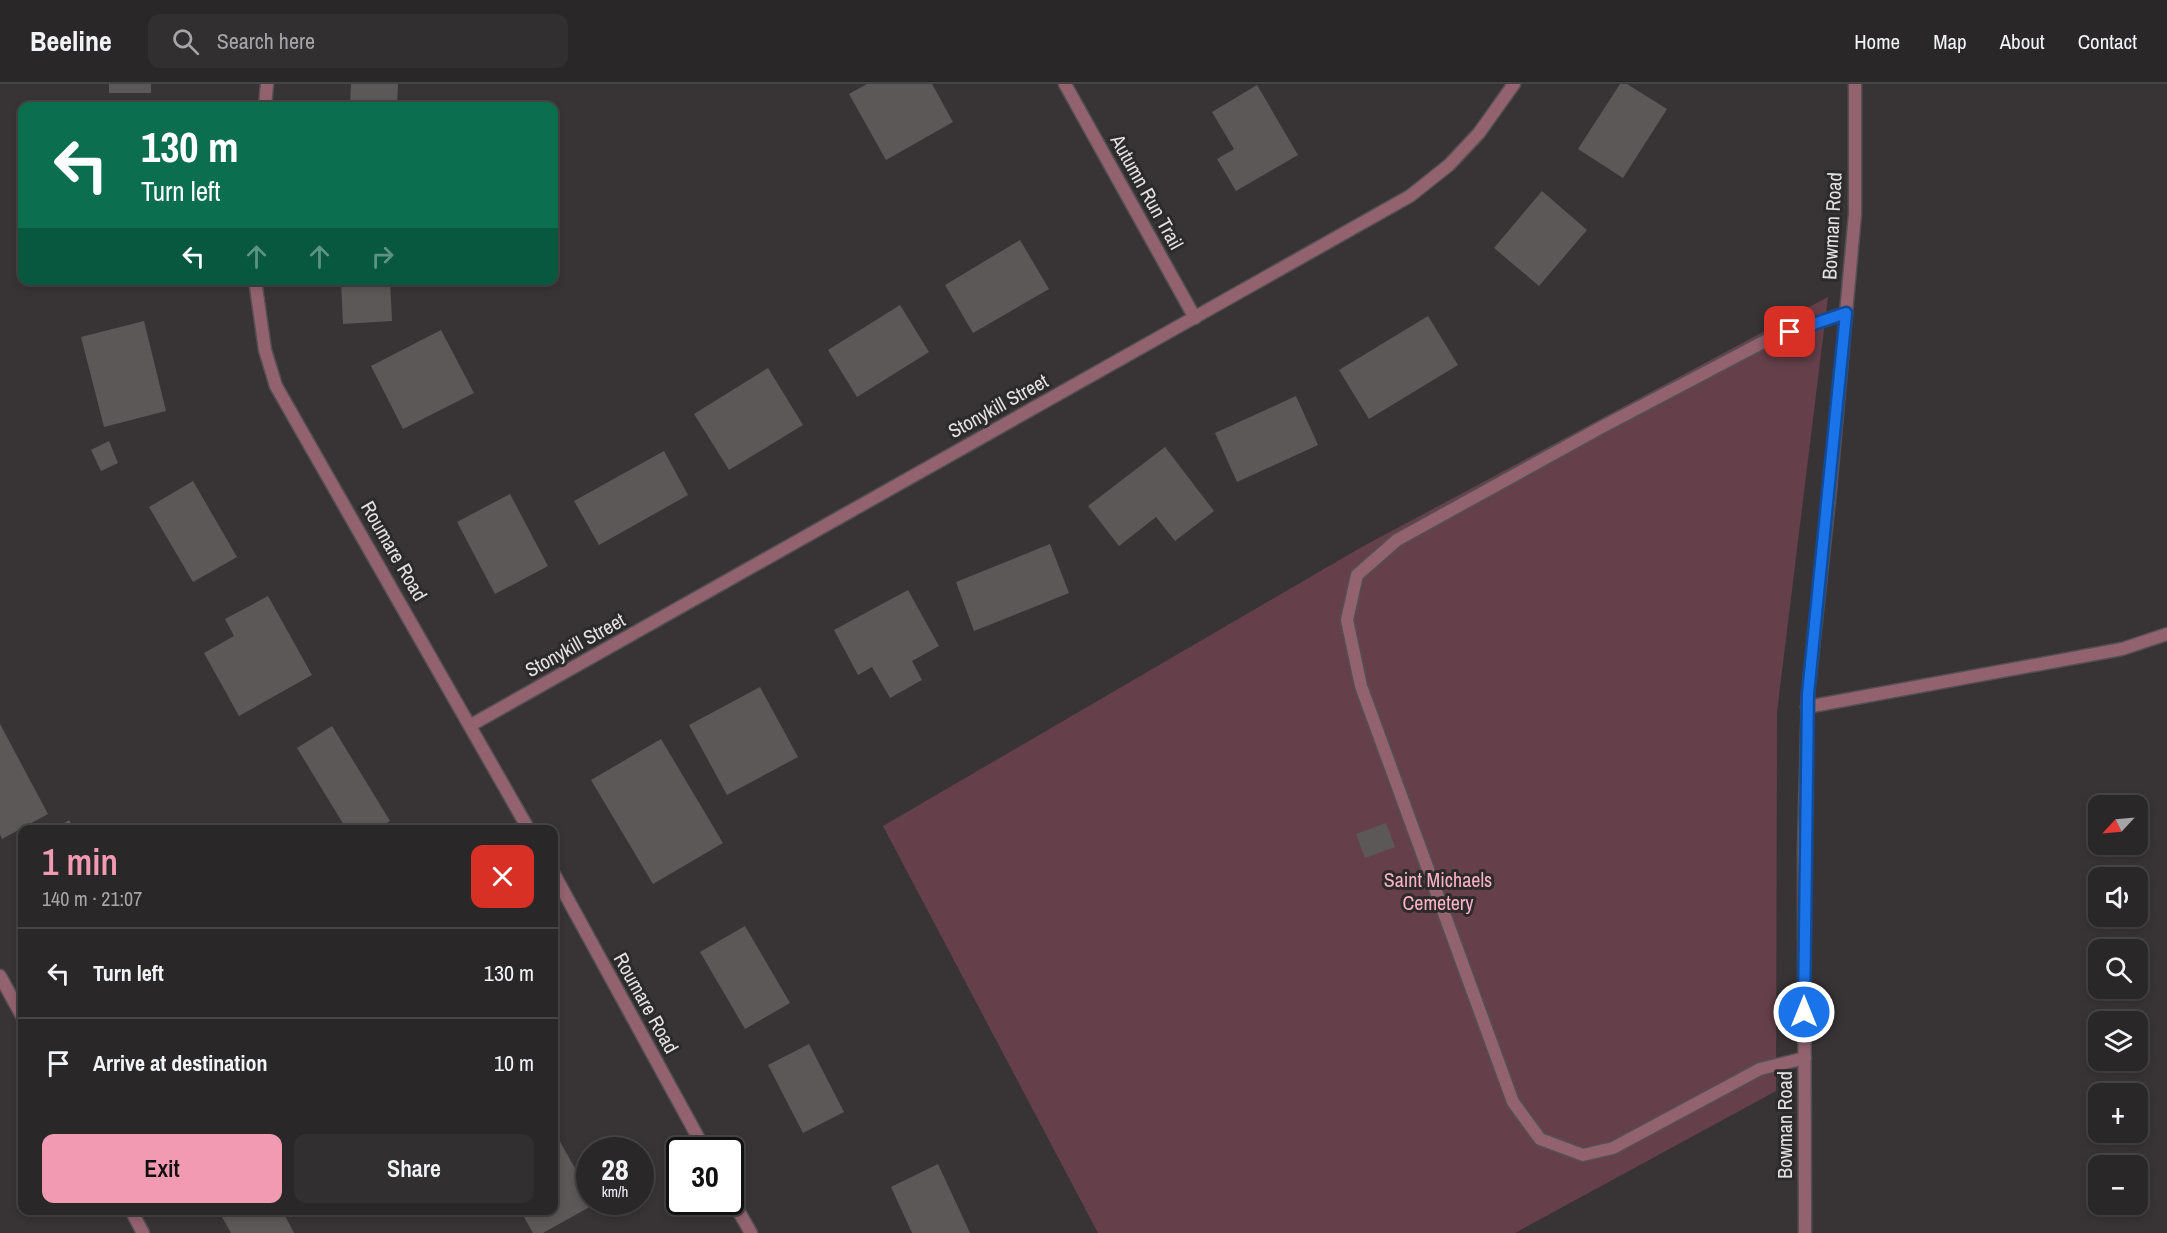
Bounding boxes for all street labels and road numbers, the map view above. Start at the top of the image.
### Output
street label: Autumn Run Trail [1104,129,1190,254]
street label: Bowman Road [1815,172,1848,280]
street label: Stonykill Street [943,367,1053,444]
street label: Roumare Road [355,496,434,606]
street label: Stonykill Street [520,606,630,683]
street label: Roumare Road [608,948,685,1058]
street label: Bowman Road [1771,1071,1798,1179]

